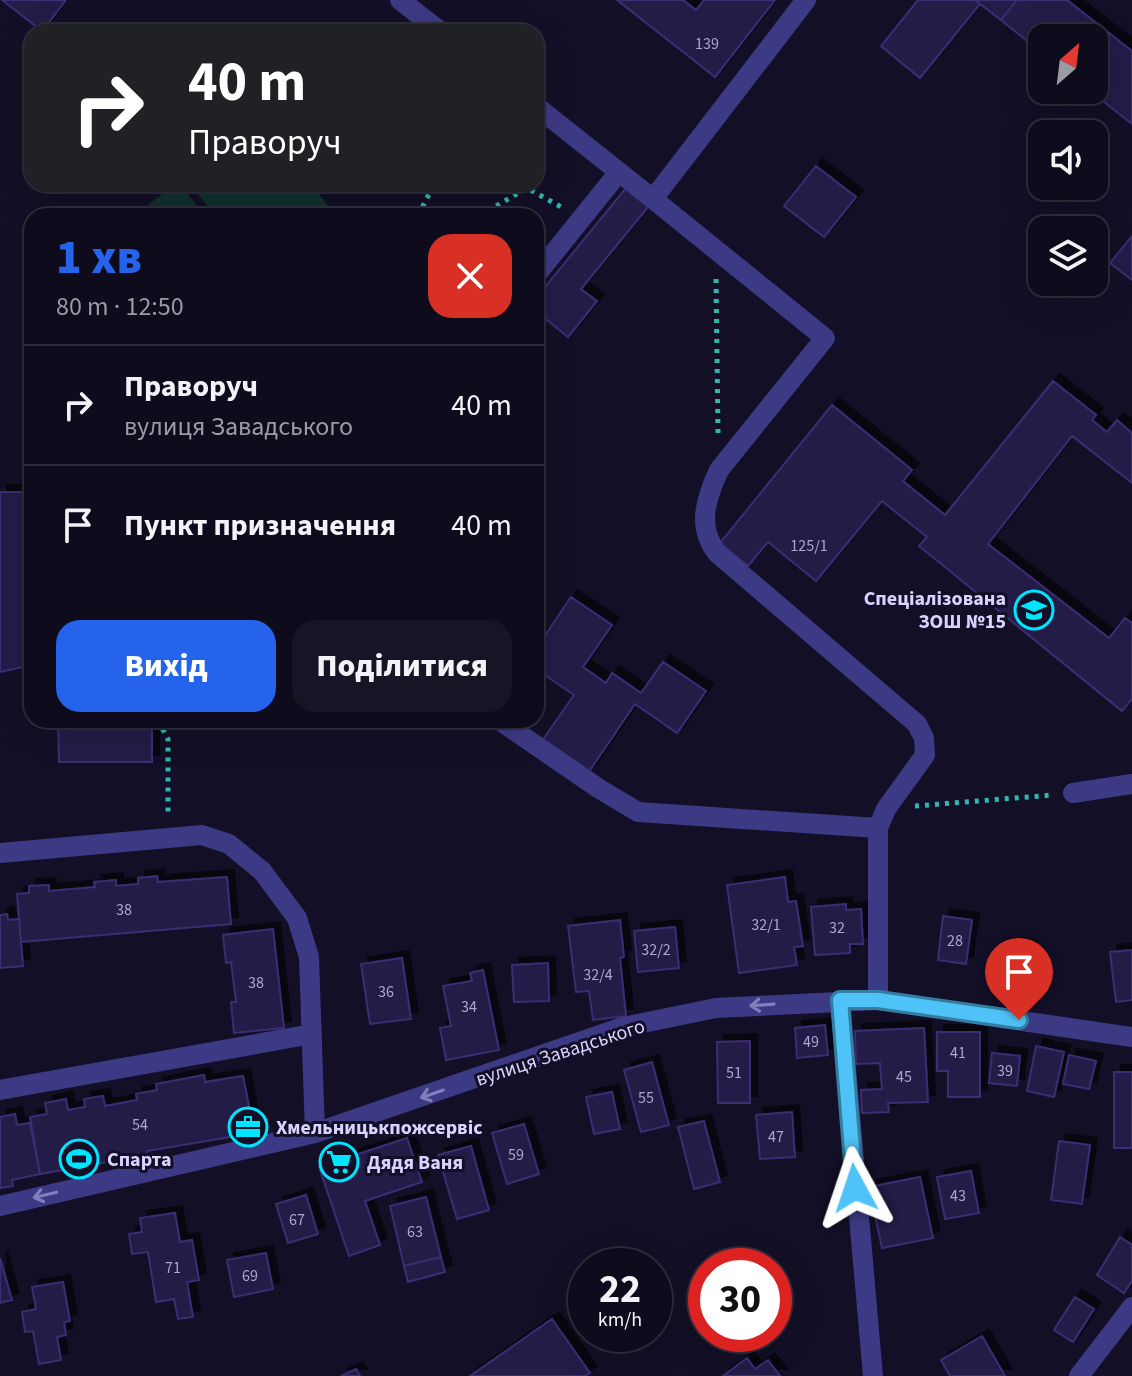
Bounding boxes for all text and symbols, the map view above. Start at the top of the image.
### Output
north arrow [1028,24,1108,104]
map controls [1028,24,1108,296]
house number: 139 [695,33,719,55]
text: 40 m [188,43,306,122]
icon: right [56,56,160,160]
text: Праворуч [188,117,342,168]
button: sound [1028,120,1108,200]
button: layers [1028,216,1108,296]
text: 1 хв [56,224,142,292]
button: close [428,234,512,318]
text: 80 m · 12:50 [56,288,184,325]
text: Праворуч [124,365,258,408]
icon: right [56,383,100,427]
text: 40 m [451,384,512,427]
text: вулиця Завадського [124,408,353,445]
icon: arrive [56,503,100,547]
text: Пункт призначення [124,504,396,547]
text: 40 m [451,504,512,547]
house number: 125/1 [790,535,828,557]
place label: Спеціалізована ЗОШ №15 [864,585,1006,636]
school or university icon: Спеціалізована ЗОШ №15 [1013,589,1055,631]
button: Вихід [56,620,276,712]
button: Поділитися [292,620,512,712]
house number: 38 [116,899,132,921]
house number: 32/1 [751,914,781,936]
house number: 32 [829,917,845,939]
house number: 28 [947,930,963,952]
pin [985,938,1053,1020]
house number: 32/2 [641,939,671,961]
icon: arrive [997,950,1041,994]
house number: 32/4 [583,964,613,986]
house number: 38 [248,972,264,994]
house number: 36 [378,981,394,1003]
house number: 34 [461,996,477,1018]
one-way arrow [749,998,776,1013]
street label: вулиця Завадського [472,1012,648,1093]
house number: 49 [803,1031,819,1053]
house number: 41 [950,1042,966,1064]
house number: 39 [997,1060,1013,1082]
house number: 51 [726,1062,742,1084]
house number: 45 [896,1066,912,1088]
house number: 55 [638,1087,654,1109]
one-way arrow [419,1088,444,1103]
office icon: Хмельницькпожсервіс [227,1106,269,1148]
house number: 54 [132,1114,148,1136]
place label: Хмельницькпожсервіс [276,1114,483,1142]
house number: 47 [768,1126,784,1148]
sports icon: Спарта [58,1138,100,1180]
supermarket icon: Дядя Ваня [318,1141,360,1183]
house number: 59 [508,1144,524,1166]
place label: Спарта [107,1146,172,1174]
position arrow [813,1146,897,1230]
place label: Дядя Ваня [367,1149,463,1177]
house number: 43 [950,1185,966,1207]
one-way arrow [33,1189,59,1204]
house number: 67 [289,1209,305,1231]
house number: 63 [407,1221,423,1243]
speed limit sign: 30 [688,1248,792,1352]
house number: 71 [165,1257,181,1279]
text: 22 [599,1261,641,1318]
house number: 69 [242,1265,258,1287]
text: km/h [598,1306,642,1334]

